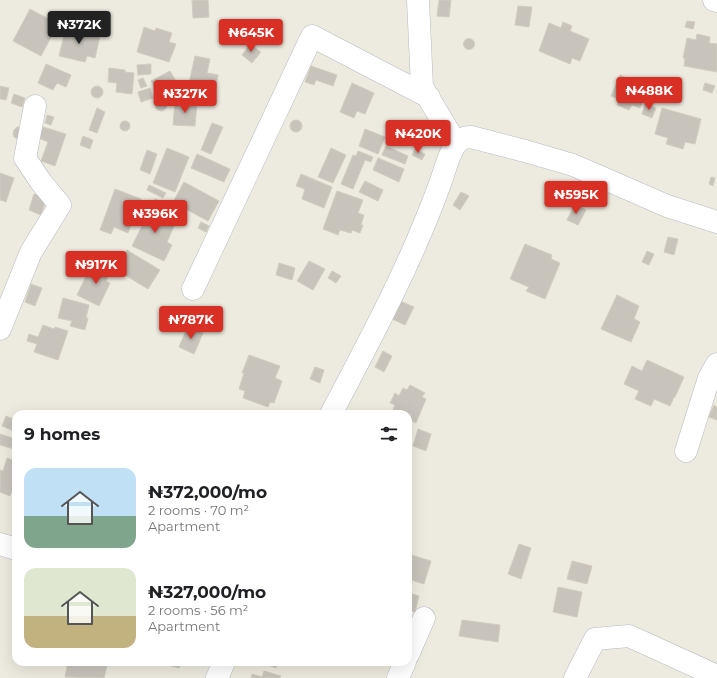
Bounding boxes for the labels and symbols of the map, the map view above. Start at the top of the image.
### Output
pin: ₦372K [51,11,107,45]
pin: ₦645K [223,19,279,53]
pin: ₦488K [621,77,677,111]
pin: ₦327K [157,80,213,114]
pin: ₦420K [390,120,446,154]
pin: ₦595K [548,181,604,215]
pin: ₦396K [127,200,183,234]
pin: ₦917K [68,251,124,285]
pin: ₦787K [163,306,219,340]

